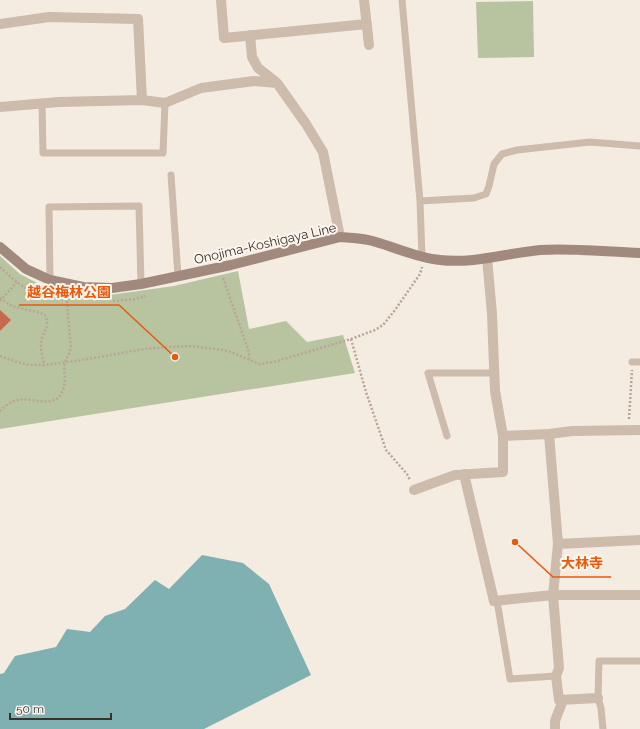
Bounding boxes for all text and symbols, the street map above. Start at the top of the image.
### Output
street label: Onojima-Koshigaya Line [193,220,338,267]
callout: 越谷梅林公園 [19,279,119,305]
text: 越谷梅林公園 [27,284,111,300]
callout: 大林寺 [553,551,611,577]
text: 大林寺 [561,555,603,571]
scale bar [10,695,111,721]
text: 50 m [16,702,44,716]

